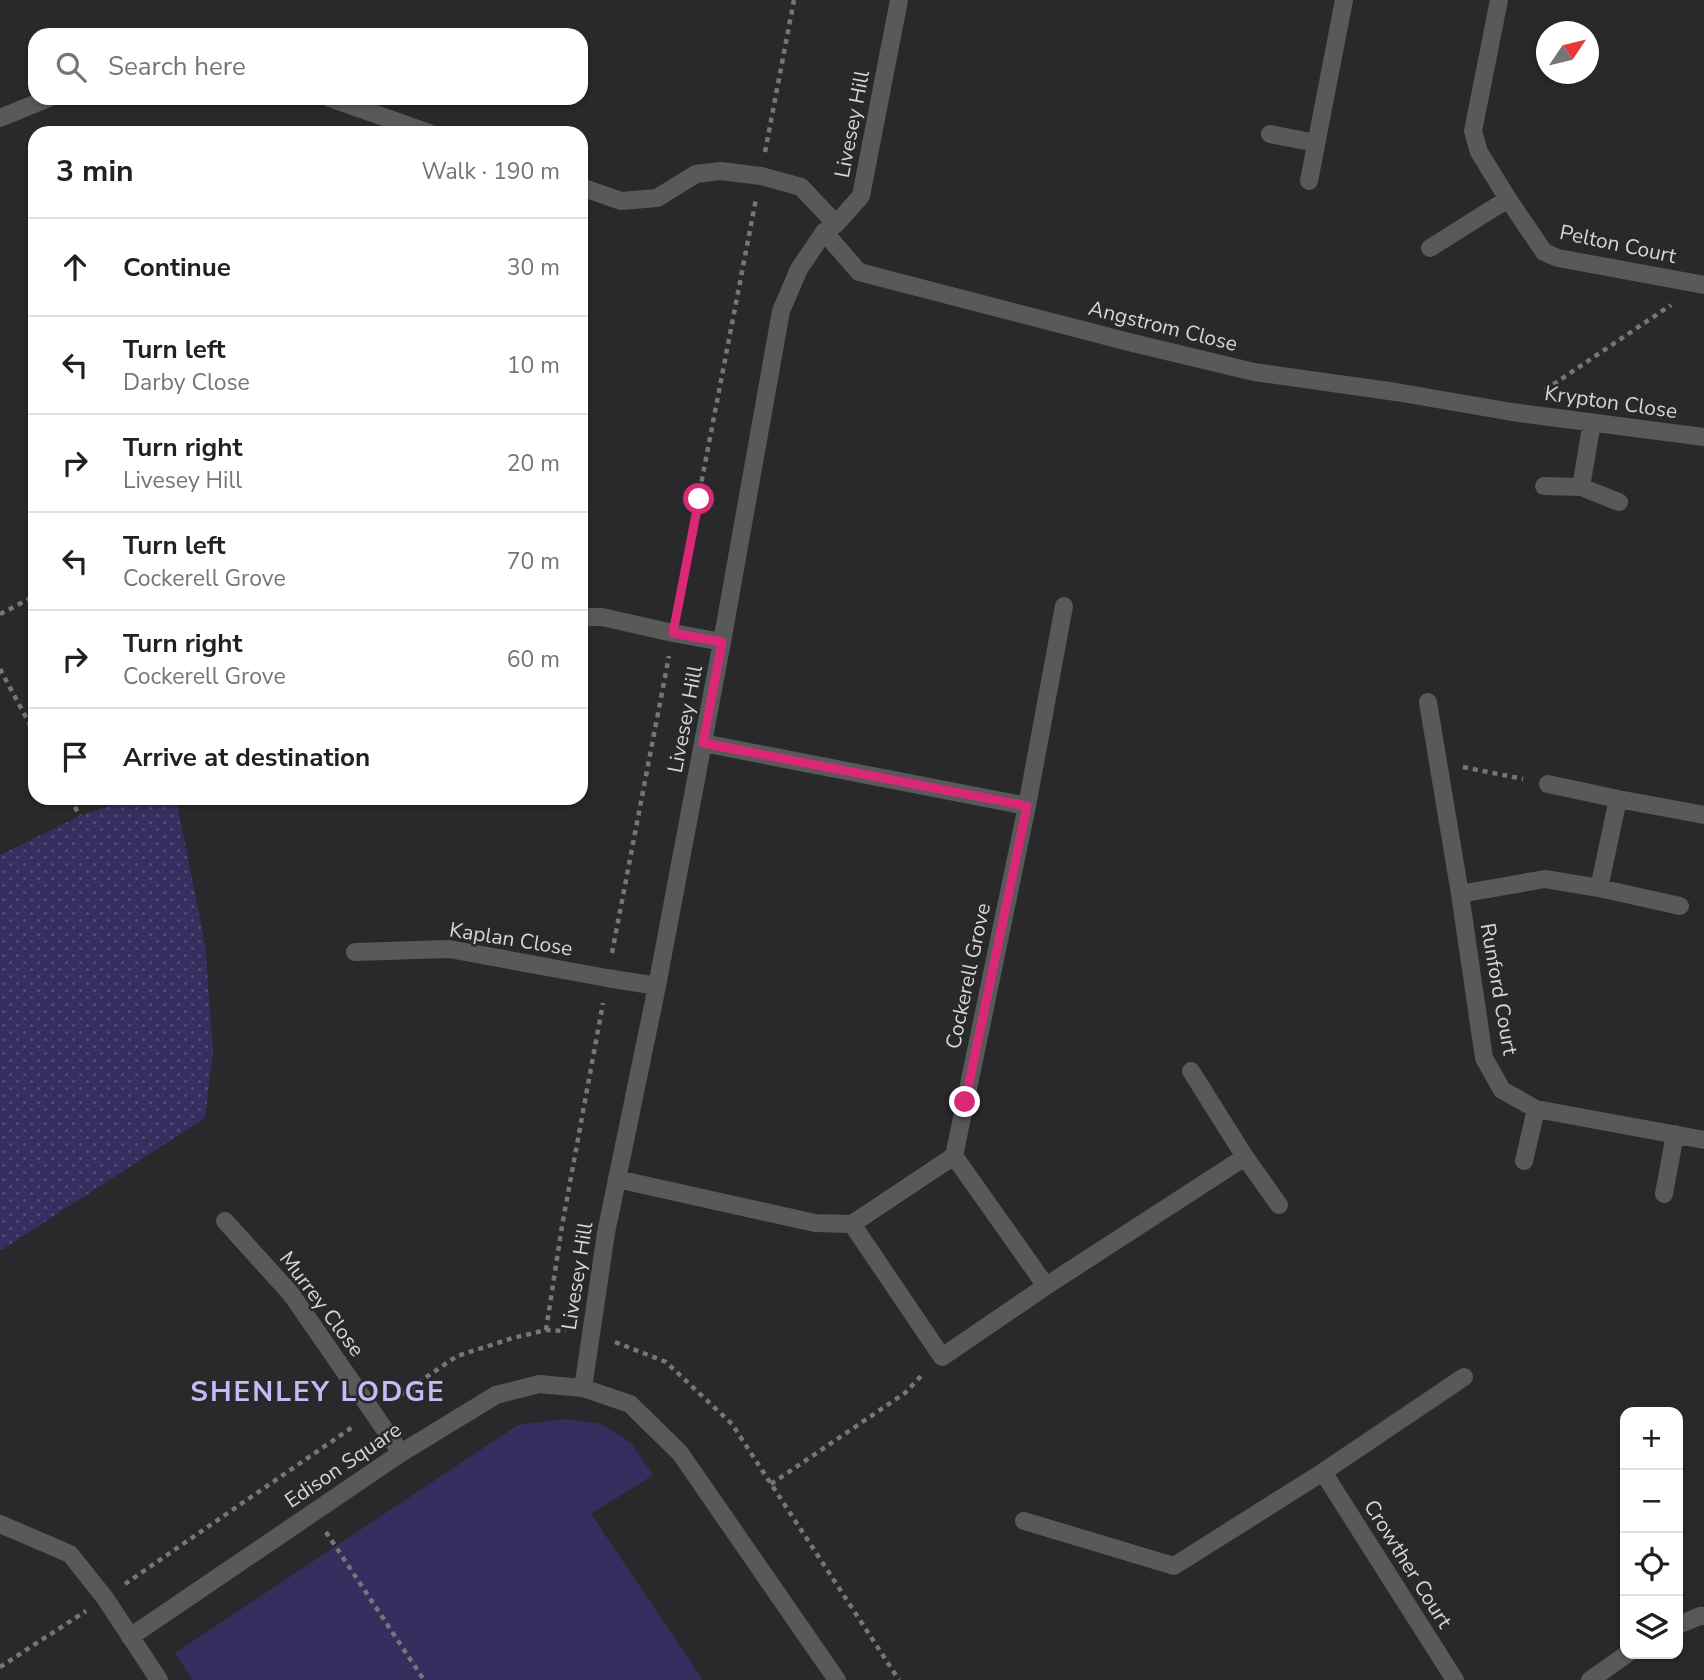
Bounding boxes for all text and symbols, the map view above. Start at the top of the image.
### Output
north arrow [1536,21,1599,84]
search box [28,28,588,105]
icon: search [52,48,90,86]
text: Search here [108,49,246,84]
street label: Livesey Hill [828,67,876,180]
text: 3 min [56,151,134,192]
text: Walk · 190 m [421,156,560,187]
street label: Pelton Court [1557,218,1680,270]
icon: ahead [56,248,94,286]
text: Continue [123,250,231,285]
text: 30 m [507,252,560,283]
street label: Angstrom Close [1086,294,1240,358]
text: Turn left [123,332,226,367]
icon: left [56,346,94,384]
text: 10 m [507,350,560,381]
text: Darby Close [123,367,250,398]
street label: Krypton Close [1543,379,1679,425]
text: Turn right [123,430,242,465]
icon: right [56,444,94,482]
text: 20 m [507,448,560,479]
text: Livesey Hill [123,465,242,496]
route start [683,483,714,514]
text: Turn left [123,528,226,563]
icon: left [56,542,94,580]
text: 70 m [507,546,560,577]
text: Cockerell Grove [123,563,286,594]
text: Turn right [123,626,242,661]
icon: right [56,640,94,678]
text: 60 m [507,644,560,675]
text: Cockerell Grove [123,661,286,692]
street label: Livesey Hill [661,662,709,775]
icon: arrive [56,738,94,776]
text: Arrive at destination [123,740,370,775]
street label: Cockerell Grove [939,900,997,1052]
street label: Kaplan Close [447,915,575,963]
street label: Runford Court [1474,921,1524,1058]
route end [949,1086,980,1117]
street label: Livesey Hill [555,1219,599,1332]
street label: Murrey Close [273,1246,371,1362]
district label: SHENLEY LODGE [190,1373,446,1411]
map controls [1620,1407,1683,1659]
button: + [1620,1407,1683,1470]
street label: Edison Square [279,1416,407,1514]
button: − [1620,1470,1683,1533]
street label: Crowther Court [1357,1494,1459,1634]
button: locate [1620,1533,1683,1596]
button: layers [1620,1596,1683,1659]

